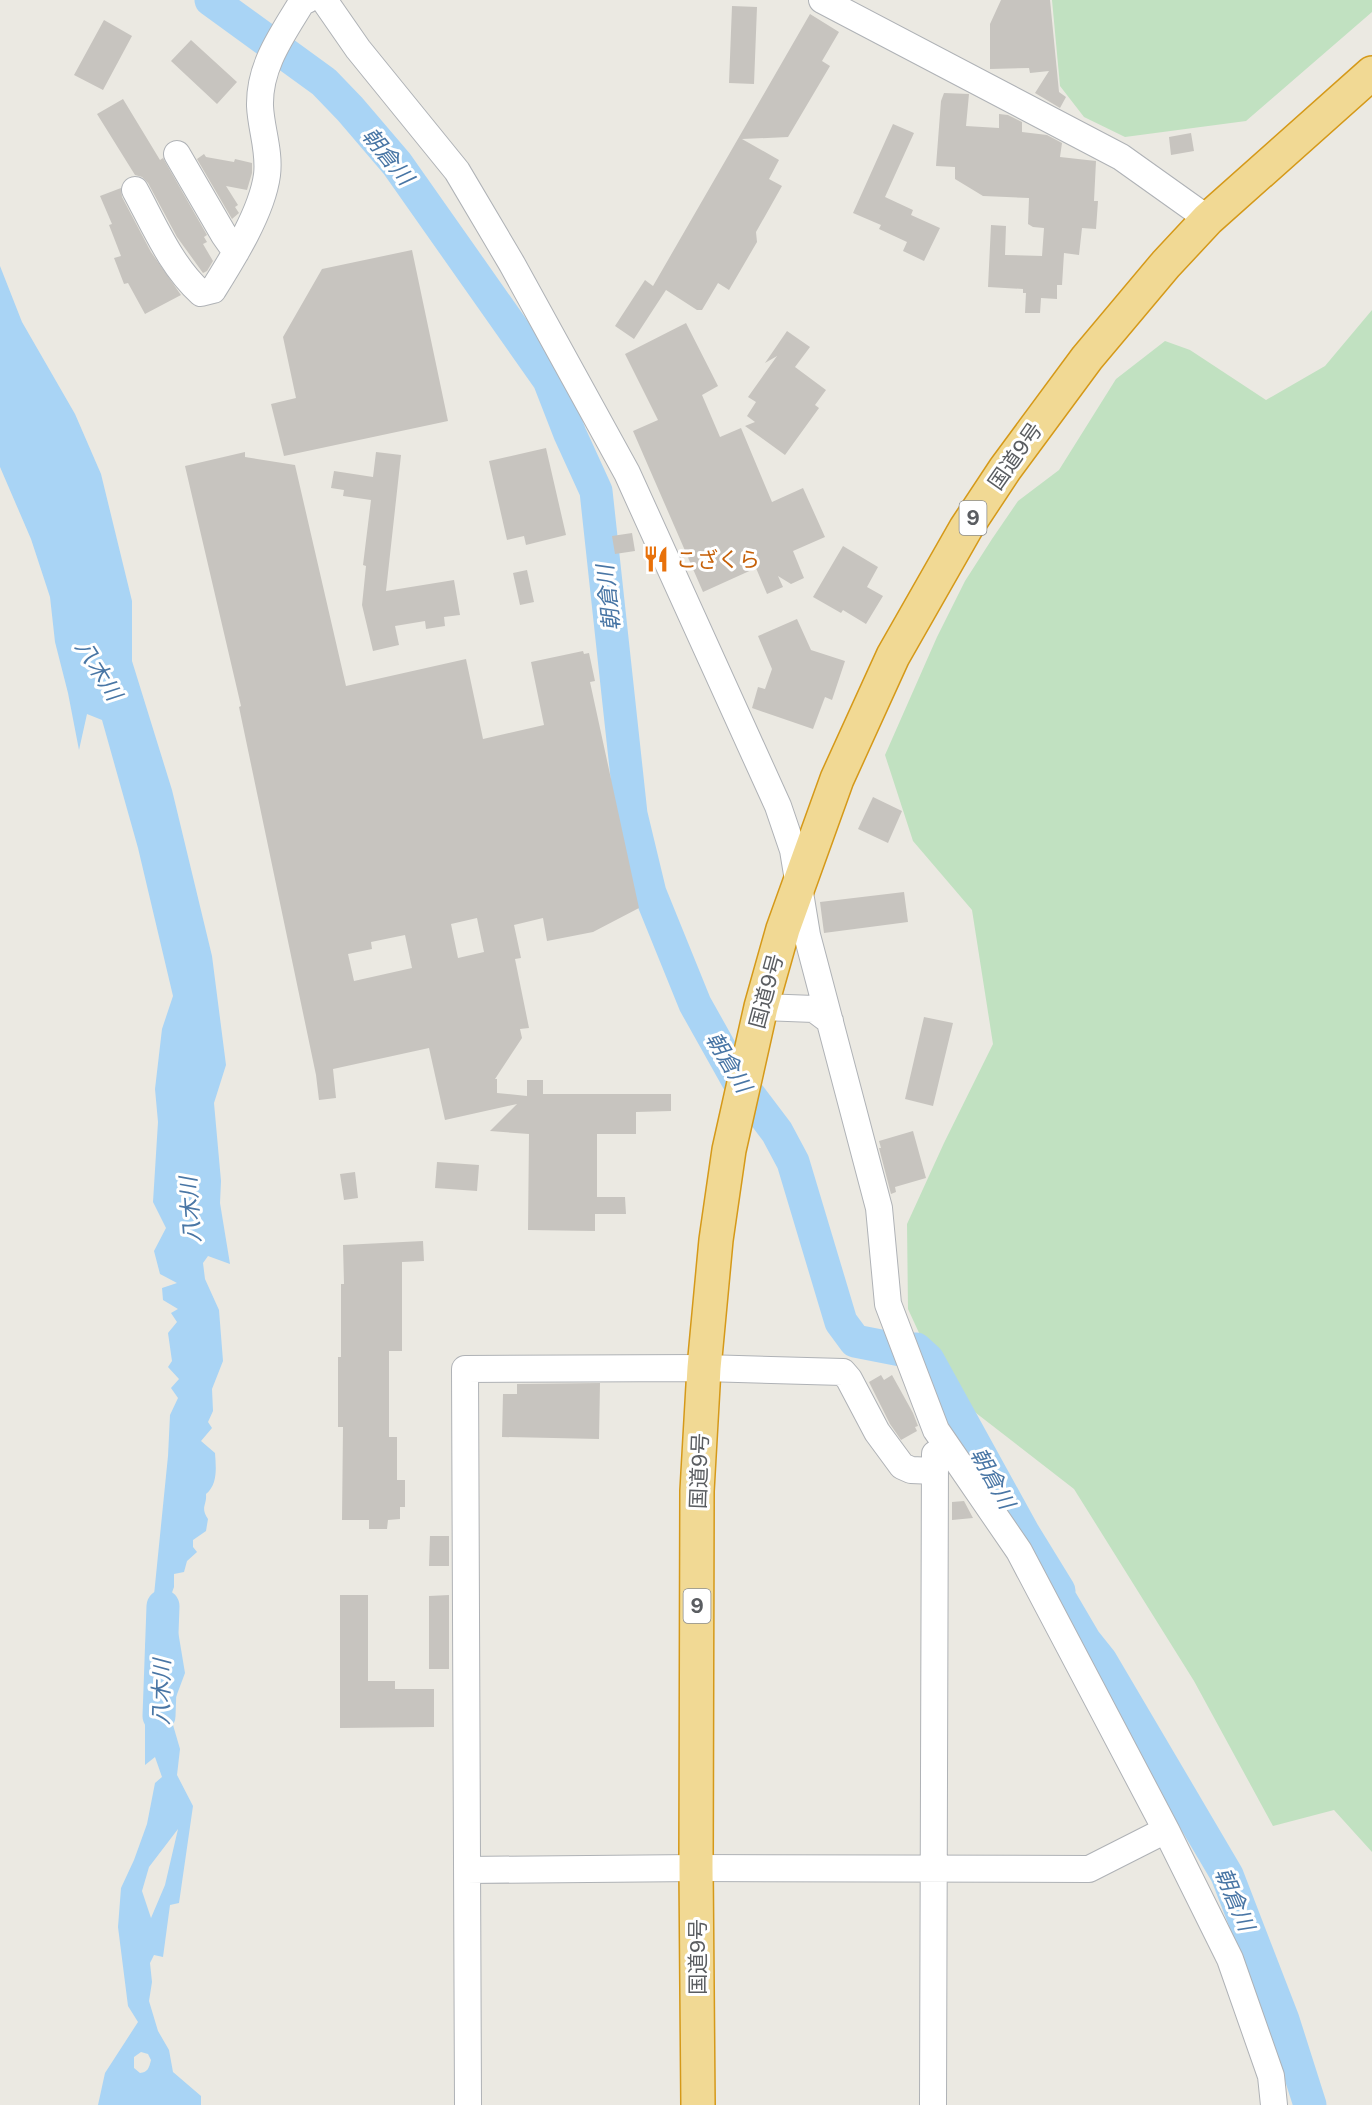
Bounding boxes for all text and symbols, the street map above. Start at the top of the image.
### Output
water label: 朝倉川 [357,122,420,191]
street label: 国道9号 [983,418,1047,494]
road number: 9 [960,501,986,535]
restaurant icon: こざくら [641,544,671,574]
place label: こざくら [676,547,760,572]
water label: 朝倉川 [591,562,624,632]
water label: 八木川 [70,635,129,707]
street label: 国道9号 [744,951,788,1031]
water label: 朝倉川 [701,1027,758,1099]
water label: 八木川 [175,1174,205,1244]
street label: 国道9号 [685,1433,713,1509]
water label: 朝倉川 [966,1443,1021,1515]
road number: 9 [684,1589,710,1623]
water label: 八木川 [147,1657,175,1725]
water label: 朝倉川 [1210,1864,1261,1936]
street label: 国道9号 [685,1919,710,1995]

